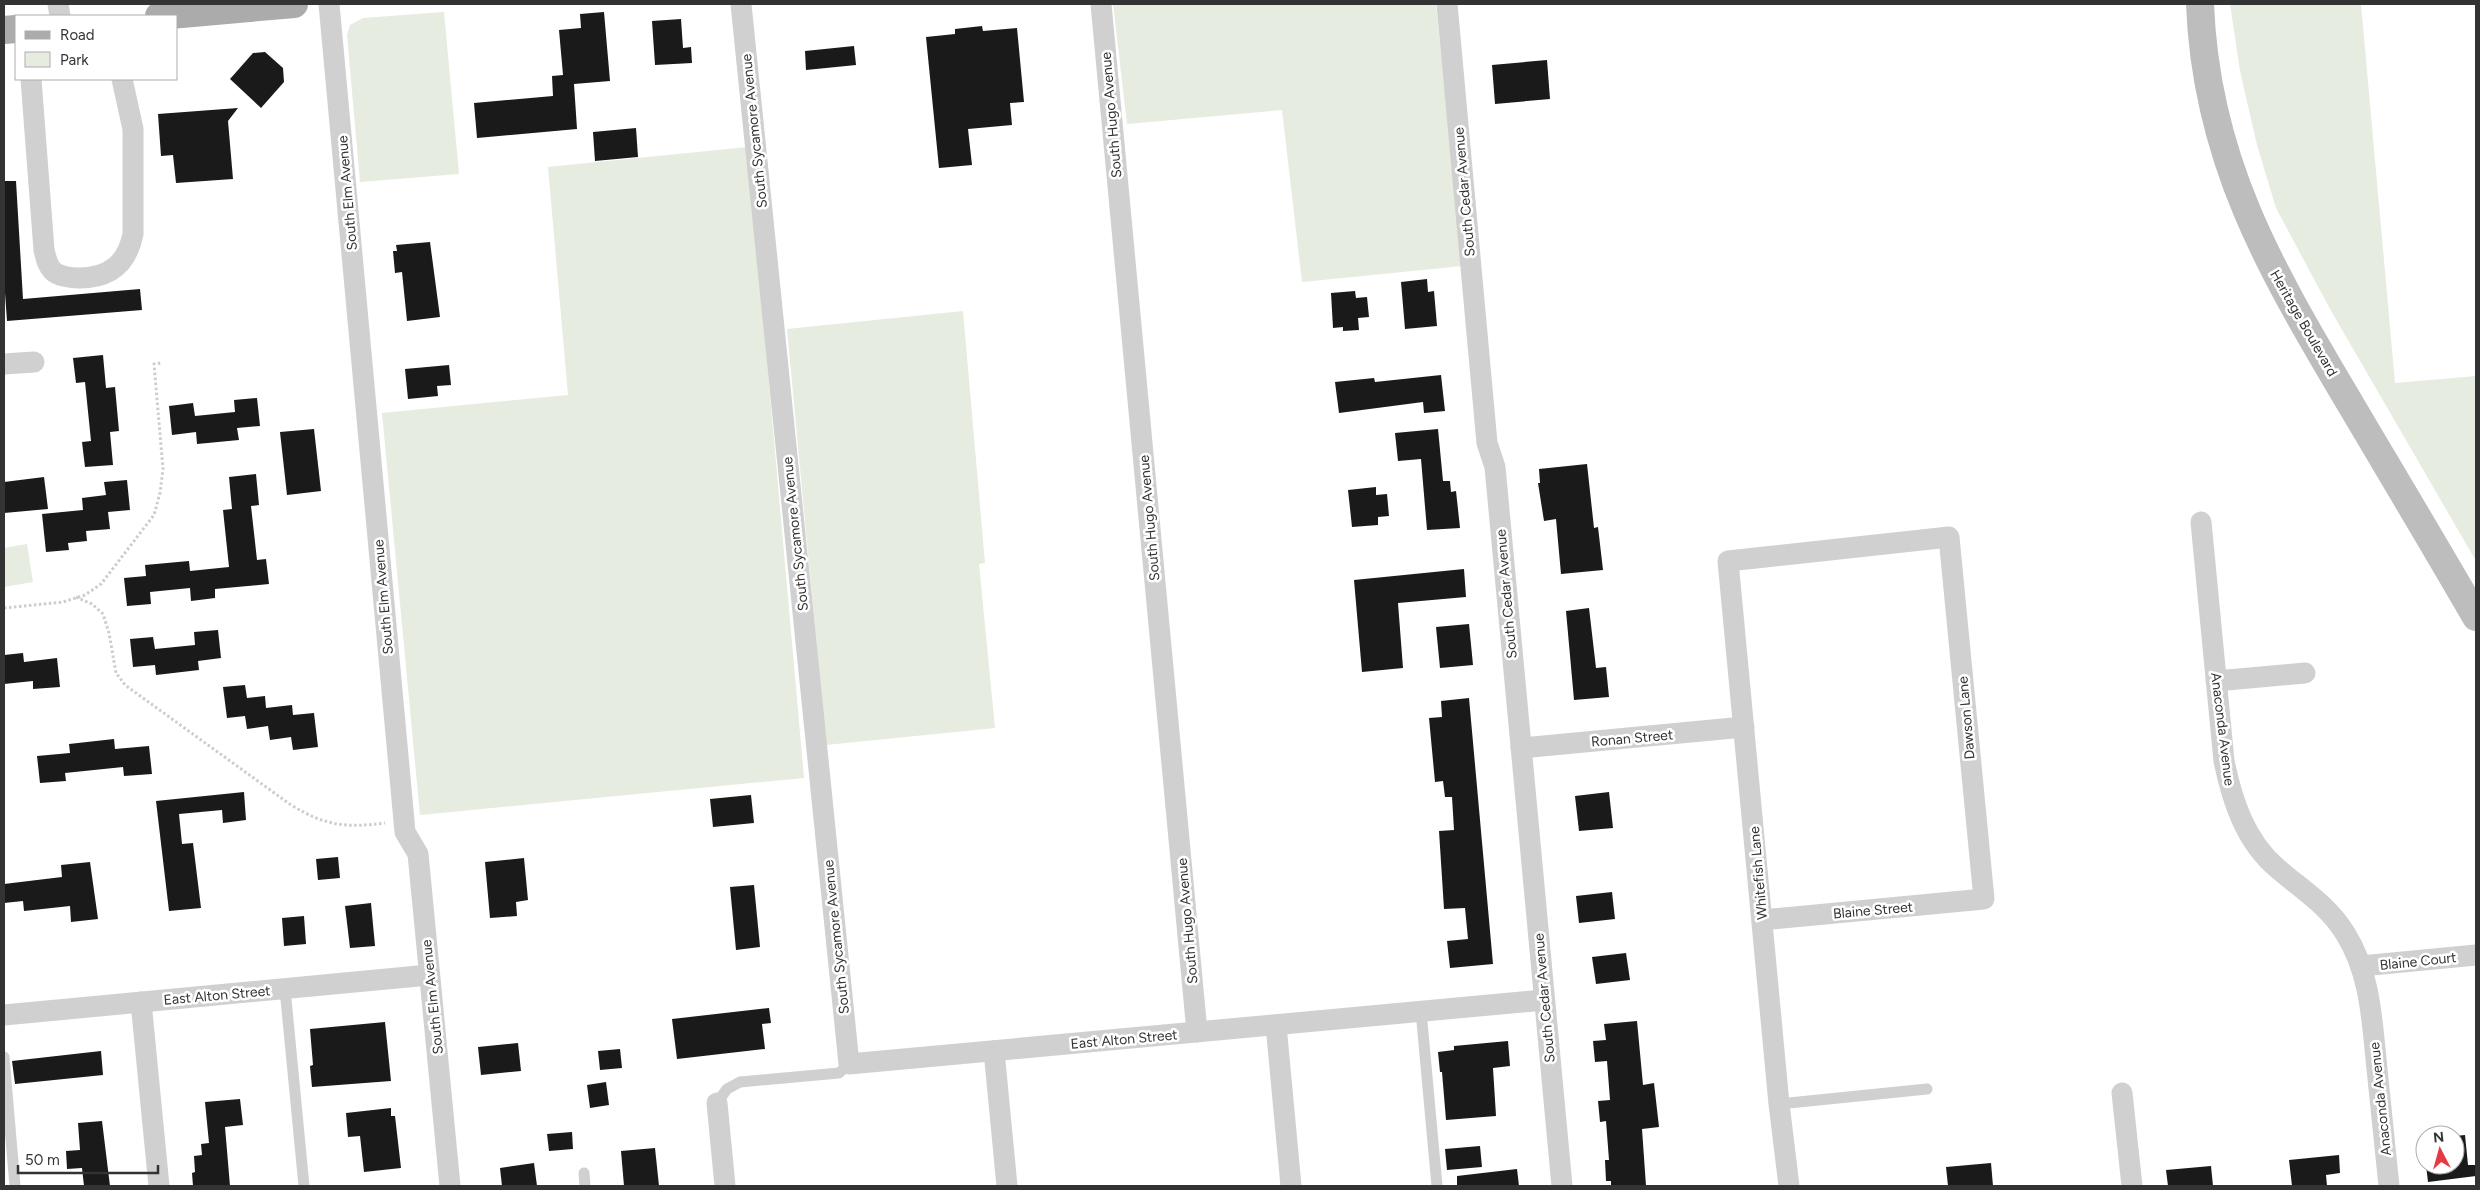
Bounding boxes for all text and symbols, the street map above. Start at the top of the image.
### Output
legend [15,15,178,80]
text: Road [60,26,95,44]
text: Park [60,51,89,69]
street label: South Hugo Avenue [1097,51,1125,179]
street label: South Sycamore Avenue [738,53,771,209]
street label: South Cedar Avenue [1450,126,1479,257]
street label: South Elm Avenue [334,135,361,251]
street label: Heritage Boulevard [2266,267,2341,379]
street label: South Hugo Avenue [1135,454,1163,582]
street label: South Sycamore Avenue [779,456,812,612]
street label: South Cedar Avenue [1492,528,1521,659]
street label: South Elm Avenue [370,539,397,655]
street label: Anaconda Avenue [2207,671,2238,787]
street label: Dawson Lane [1954,675,1979,760]
street label: Ronan Street [1590,726,1674,751]
street label: Whitefish Lane [1746,825,1771,920]
street label: South Hugo Avenue [1173,857,1201,985]
street label: South Sycamore Avenue [820,859,853,1015]
street label: Blaine Street [1832,899,1914,922]
street label: South Cedar Avenue [1530,932,1559,1063]
street label: South Elm Avenue [418,938,447,1055]
street label: Blaine Court [2379,949,2457,974]
street label: East Alton Street [163,982,271,1009]
street label: East Alton Street [1070,1026,1178,1053]
street label: Anaconda Avenue [2366,1041,2395,1157]
north arrow [2415,1125,2465,1175]
text: N [2432,1129,2445,1147]
scale bar [18,1142,158,1174]
text: 50 m [25,1151,60,1169]

